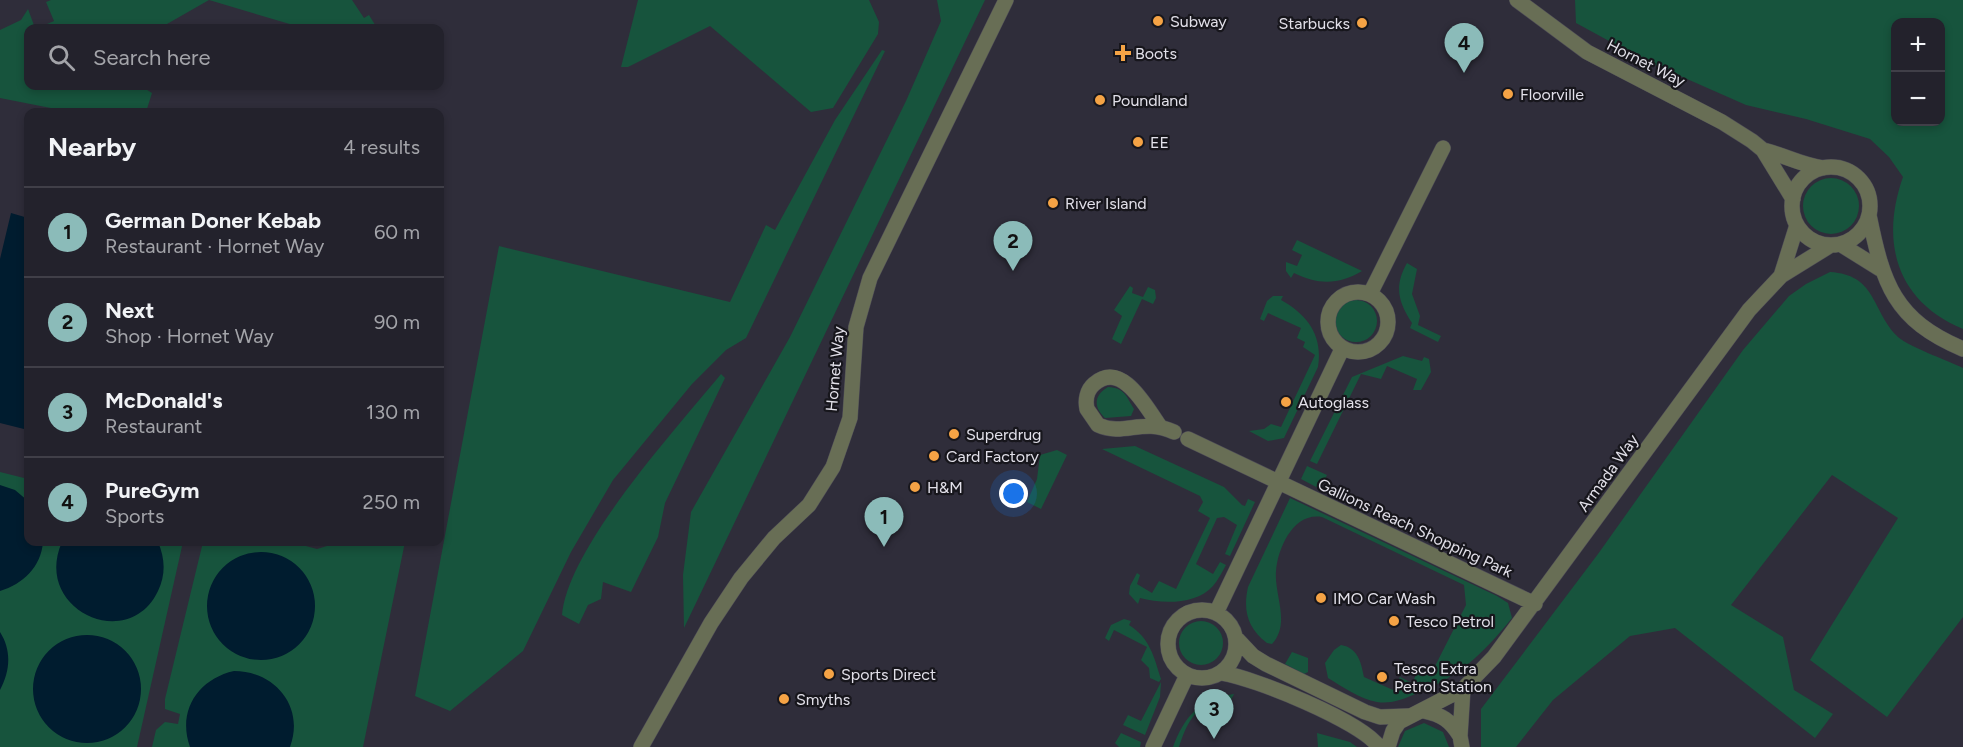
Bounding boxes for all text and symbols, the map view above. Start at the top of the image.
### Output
place label: Subway [1170,12,1227,31]
marker: Subway [1151,14,1165,28]
place label: Starbucks [1278,14,1350,33]
marker: Starbucks [1355,16,1369,30]
map controls [1891,18,1945,126]
button: + [1891,18,1945,72]
pin: 4 [1444,23,1484,73]
search box [24,24,444,90]
street label: Hornet Way [1604,35,1689,91]
icon: search [45,41,78,74]
text: Search here [93,44,211,71]
place label: Boots [1135,44,1177,63]
marker: Boots [1116,46,1130,60]
button: − [1891,72,1945,126]
place label: Floorville [1520,85,1584,104]
marker: Floorville [1501,87,1515,101]
place label: Poundland [1112,91,1188,110]
marker: Poundland [1093,93,1107,107]
text: Nearby [48,131,136,163]
place label: EE [1150,133,1169,152]
text: 4 results [343,135,420,159]
marker: EE [1131,135,1145,149]
place label: River Island [1065,194,1147,213]
marker: River Island [1046,196,1060,210]
text: German Doner Kebab [105,207,321,234]
text: 1 [63,220,72,244]
text: 60 m [374,220,420,244]
pin: 2 [994,222,1032,271]
text: Restaurant · Hornet Way [105,234,324,258]
text: Next [105,297,154,324]
text: 2 [62,310,73,334]
text: 90 m [374,310,420,334]
text: Shop · Hornet Way [105,324,274,348]
street label: Hornet Way [822,325,848,412]
text: McDonald's [105,387,222,414]
place label: Autoglass [1298,393,1369,412]
marker: Autoglass [1279,395,1293,409]
text: 3 [62,400,73,424]
text: 130 m [366,400,420,424]
text: Restaurant [105,414,202,438]
place label: Superdrug [966,425,1041,444]
marker: Superdrug [947,427,961,441]
street label: Armada Way [1574,430,1643,515]
place label: Card Factory [946,447,1040,466]
marker: Card Factory [927,449,941,463]
street label: Gallions Reach Shopping Park [1315,474,1516,582]
text: PureGym [105,477,199,504]
place label: H&M [927,478,963,497]
your location [999,479,1028,508]
marker: H&M [908,480,922,494]
text: 4 [61,490,74,514]
text: 250 m [363,490,420,514]
pin: 1 [864,498,904,547]
text: Sports [105,504,164,528]
place label: IMO Car Wash [1333,589,1436,608]
marker: IMO Car Wash [1314,591,1328,605]
place label: Tesco Petrol [1406,612,1494,631]
marker: Tesco Petrol [1387,614,1401,628]
place label: Tesco Extra Petrol Station [1394,659,1492,696]
place label: Sports Direct [841,665,936,684]
marker: Sports Direct [822,667,836,681]
marker: Tesco Extra Petrol Station [1375,670,1389,684]
place label: Smyths [796,690,850,709]
pin: 3 [1194,690,1234,739]
marker: Smyths [777,692,791,706]

